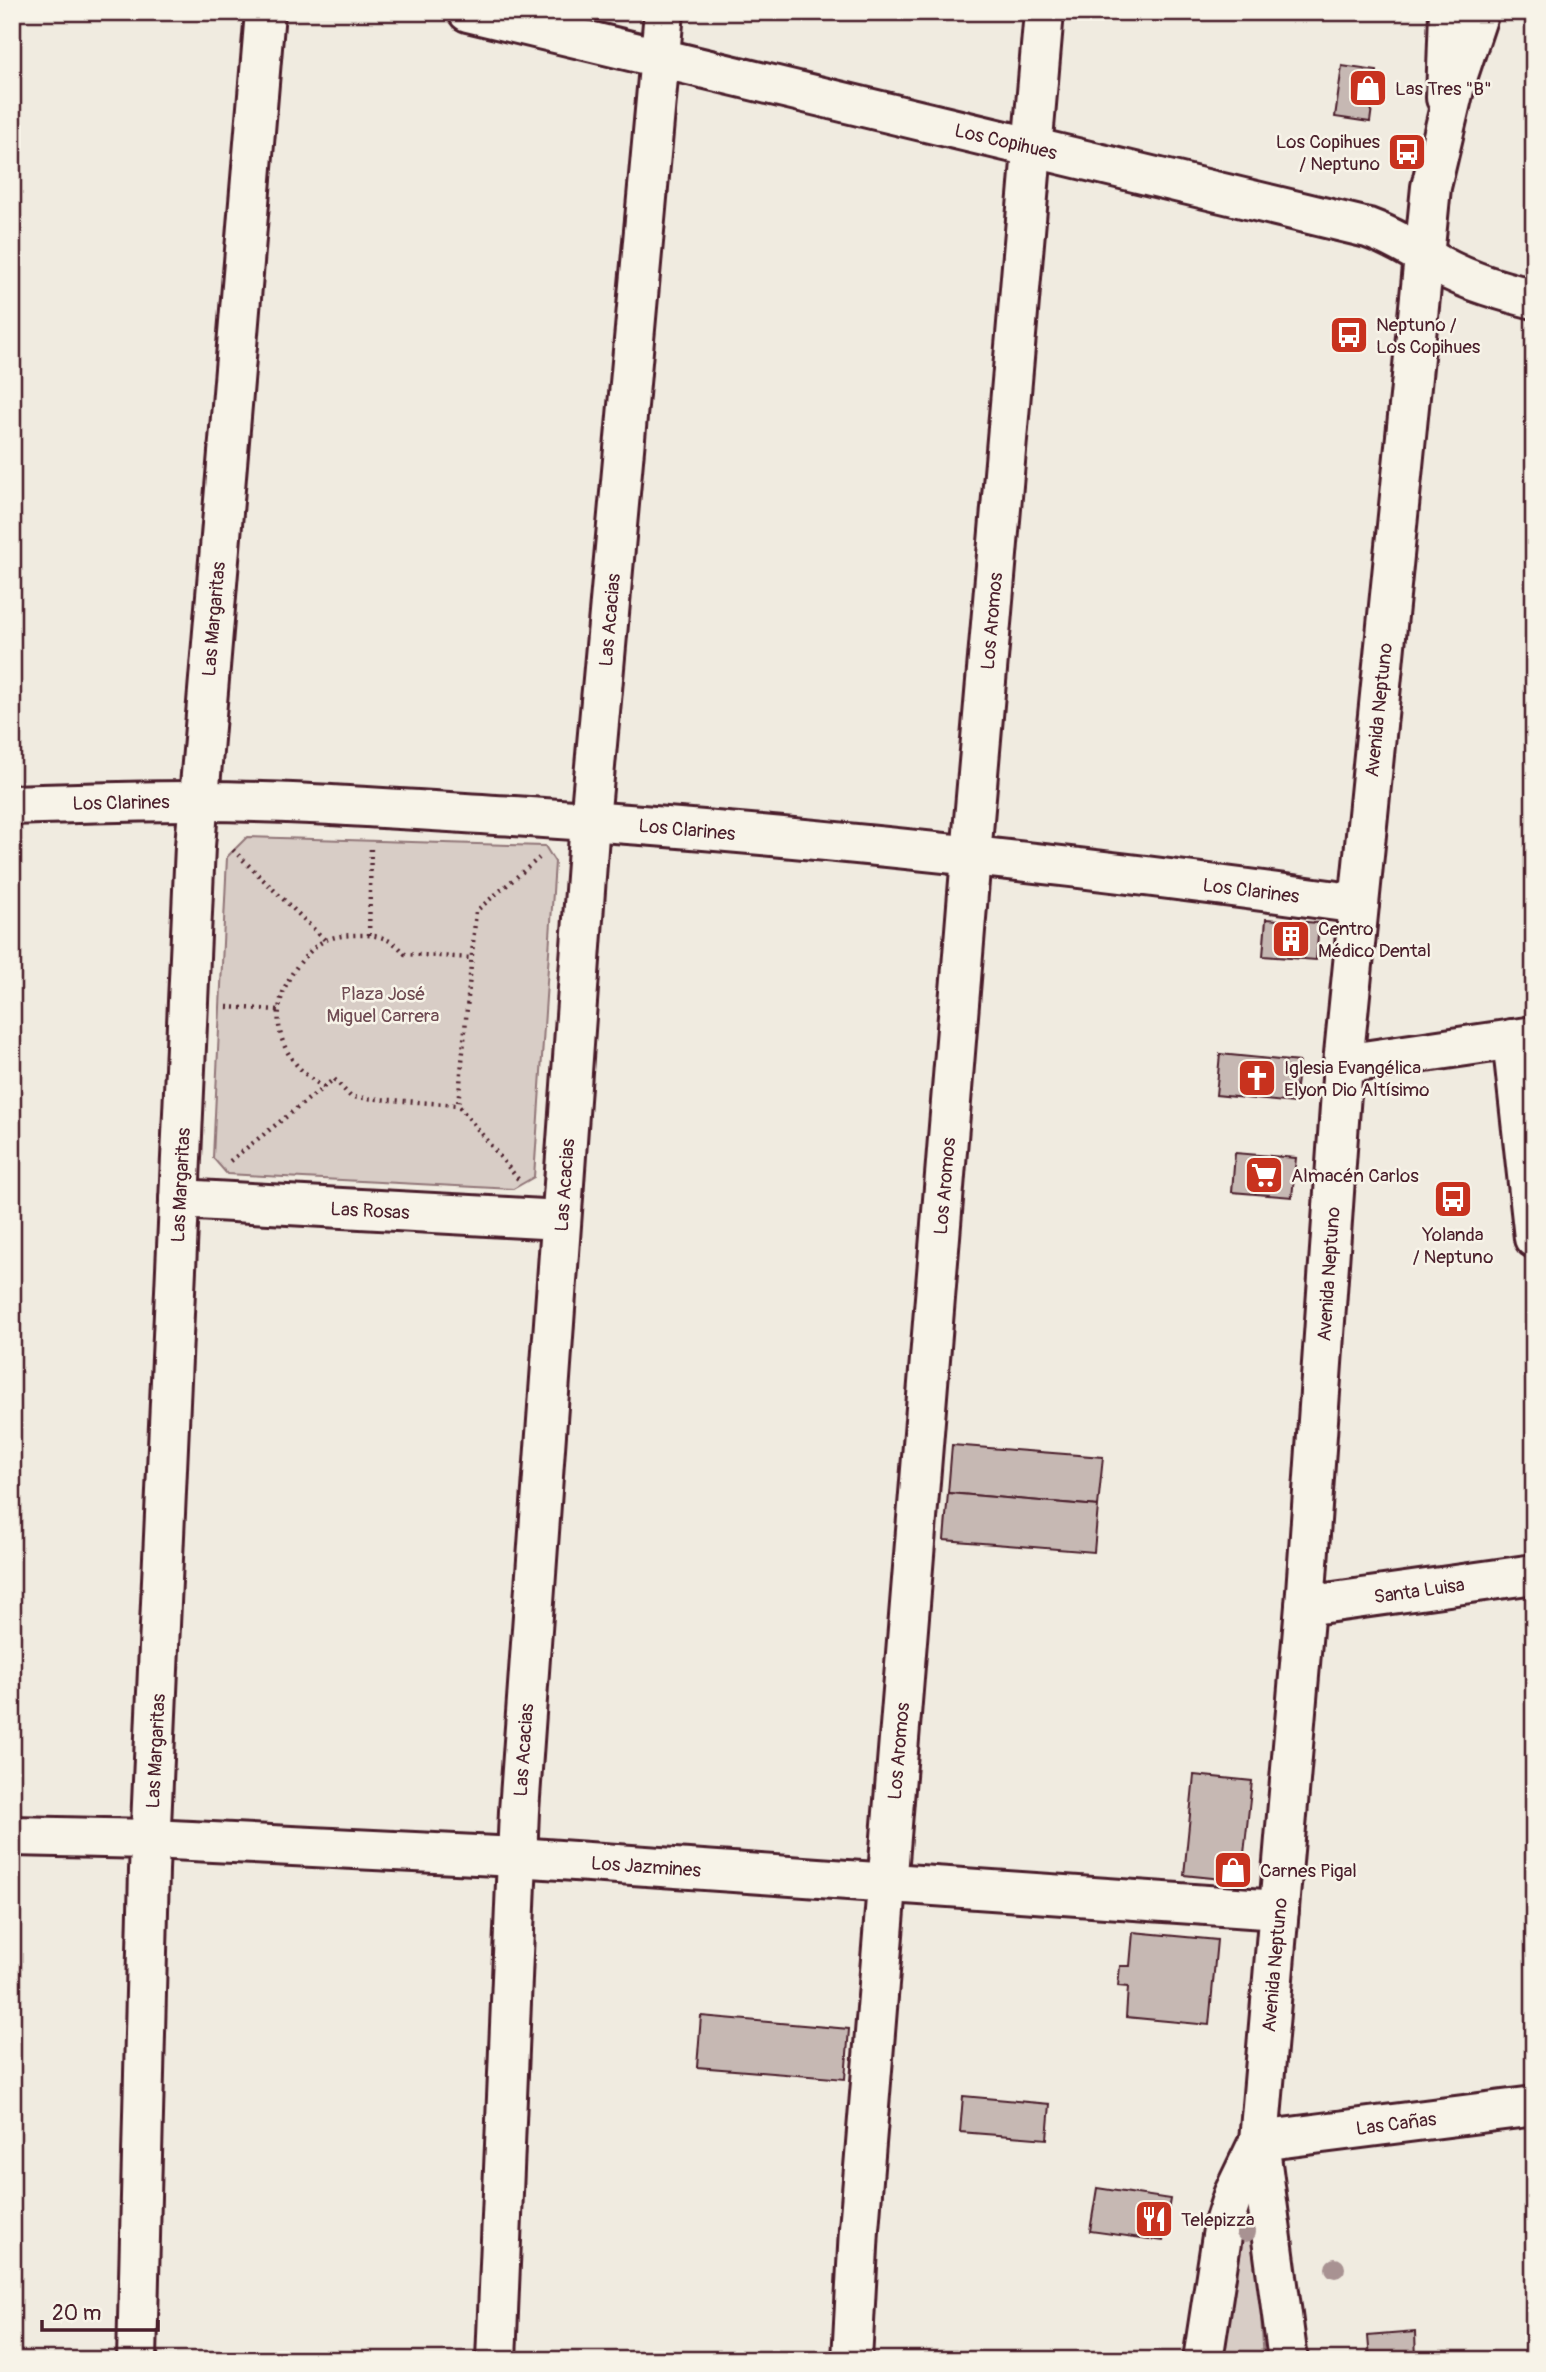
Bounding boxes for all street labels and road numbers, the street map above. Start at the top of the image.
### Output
street label: Los Copihues [952,119,1060,166]
street label: Las Margaritas [197,560,231,677]
street label: Los Aromos [976,571,1008,671]
street label: Las Acacias [594,572,626,668]
street label: Avenida Neptuno [1360,642,1398,778]
street label: Los Clarines [72,790,170,816]
street label: Los Clarines [637,814,737,846]
street label: Los Clarines [1201,873,1301,909]
street label: Las Margaritas [166,1126,196,1243]
street label: Los Aromos [929,1136,961,1236]
street label: Las Acacias [550,1137,580,1232]
street label: Las Rosas [330,1197,411,1225]
street label: Avenida Neptuno [1312,1206,1346,1342]
street label: Santa Luisa [1372,1573,1466,1609]
street label: Las Margaritas [141,1692,171,1809]
street label: Los Aromos [883,1701,915,1801]
street label: Las Acacias [509,1702,539,1797]
street label: Los Jazmines [590,1851,702,1883]
street label: Avenida Neptuno [1257,1897,1293,2033]
street label: Las Cañas [1354,2107,1438,2141]

